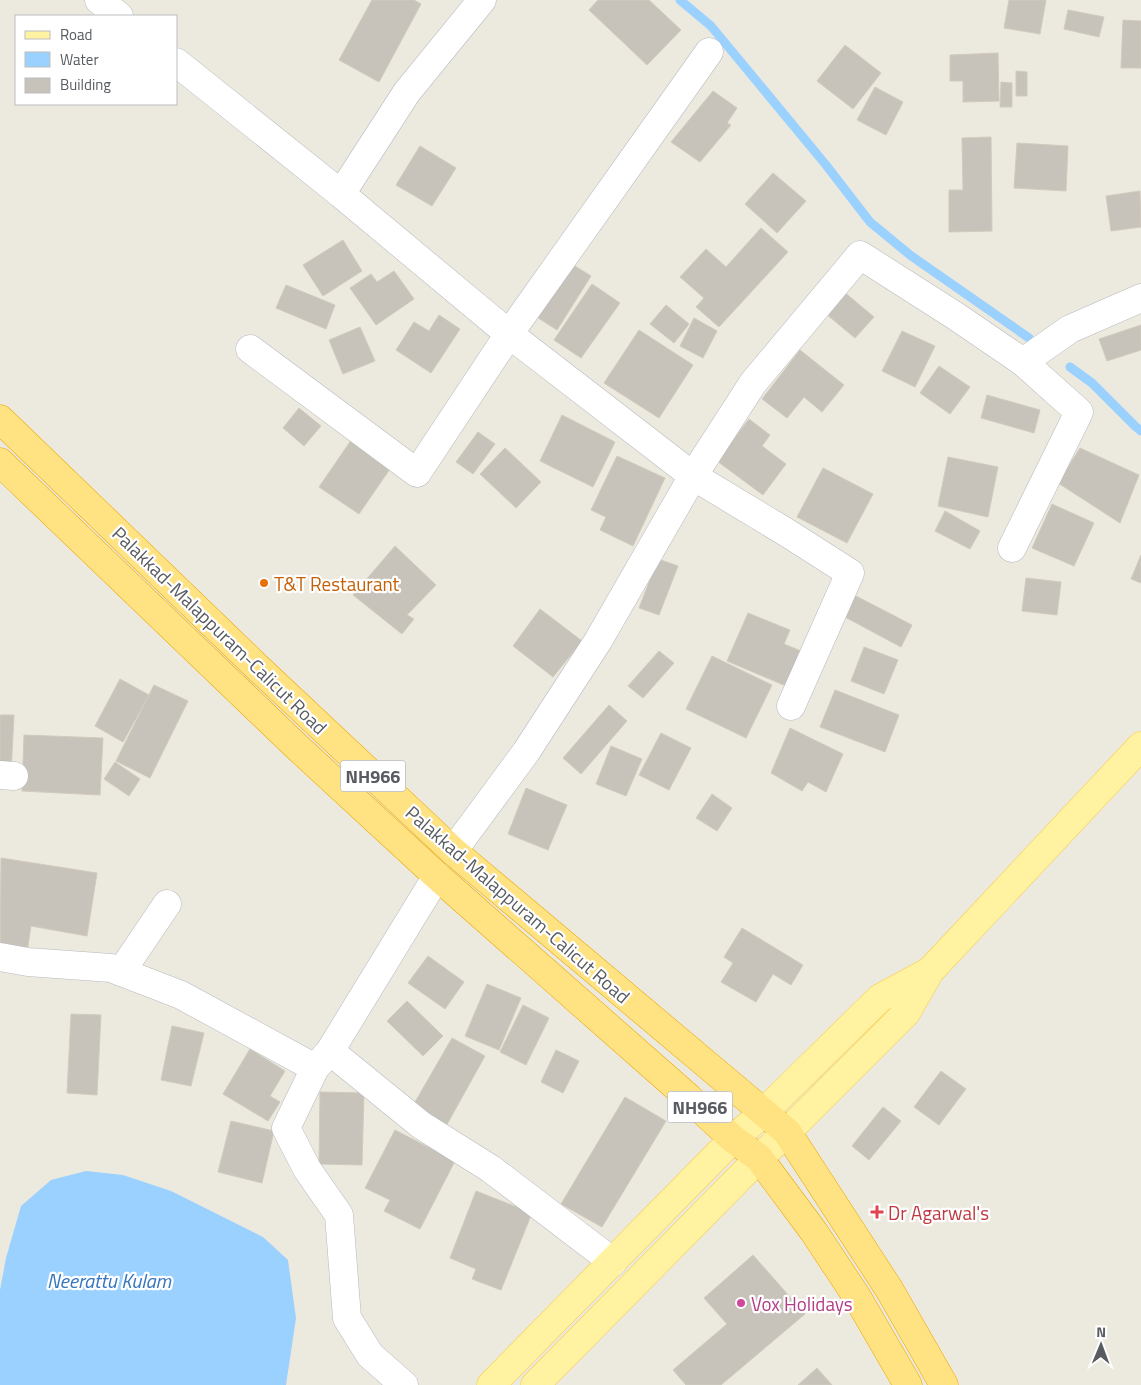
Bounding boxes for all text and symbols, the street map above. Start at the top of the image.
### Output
legend [15,15,178,105]
text: Road [60,23,92,46]
text: Water [60,48,99,71]
text: Building [60,73,111,96]
street label: Palakkad-Malappuram-Calicut Road [106,519,334,741]
place label: T&T Restaurant [274,569,400,598]
marker: T&T Restaurant [258,577,270,589]
road number: NH966 [340,760,406,791]
street label: Palakkad-Malappuram-Calicut Road [399,798,637,1010]
road number: NH966 [668,1092,732,1122]
place label: Dr Agarwal's [888,1198,989,1227]
marker: Dr Agarwal's [870,1205,884,1219]
water label: Neerattu Kulam [47,1265,171,1296]
place label: Vox Holidays [751,1289,853,1318]
marker: Vox Holidays [735,1297,747,1309]
north arrow [1076,1320,1126,1370]
text: N [1096,1321,1106,1342]

